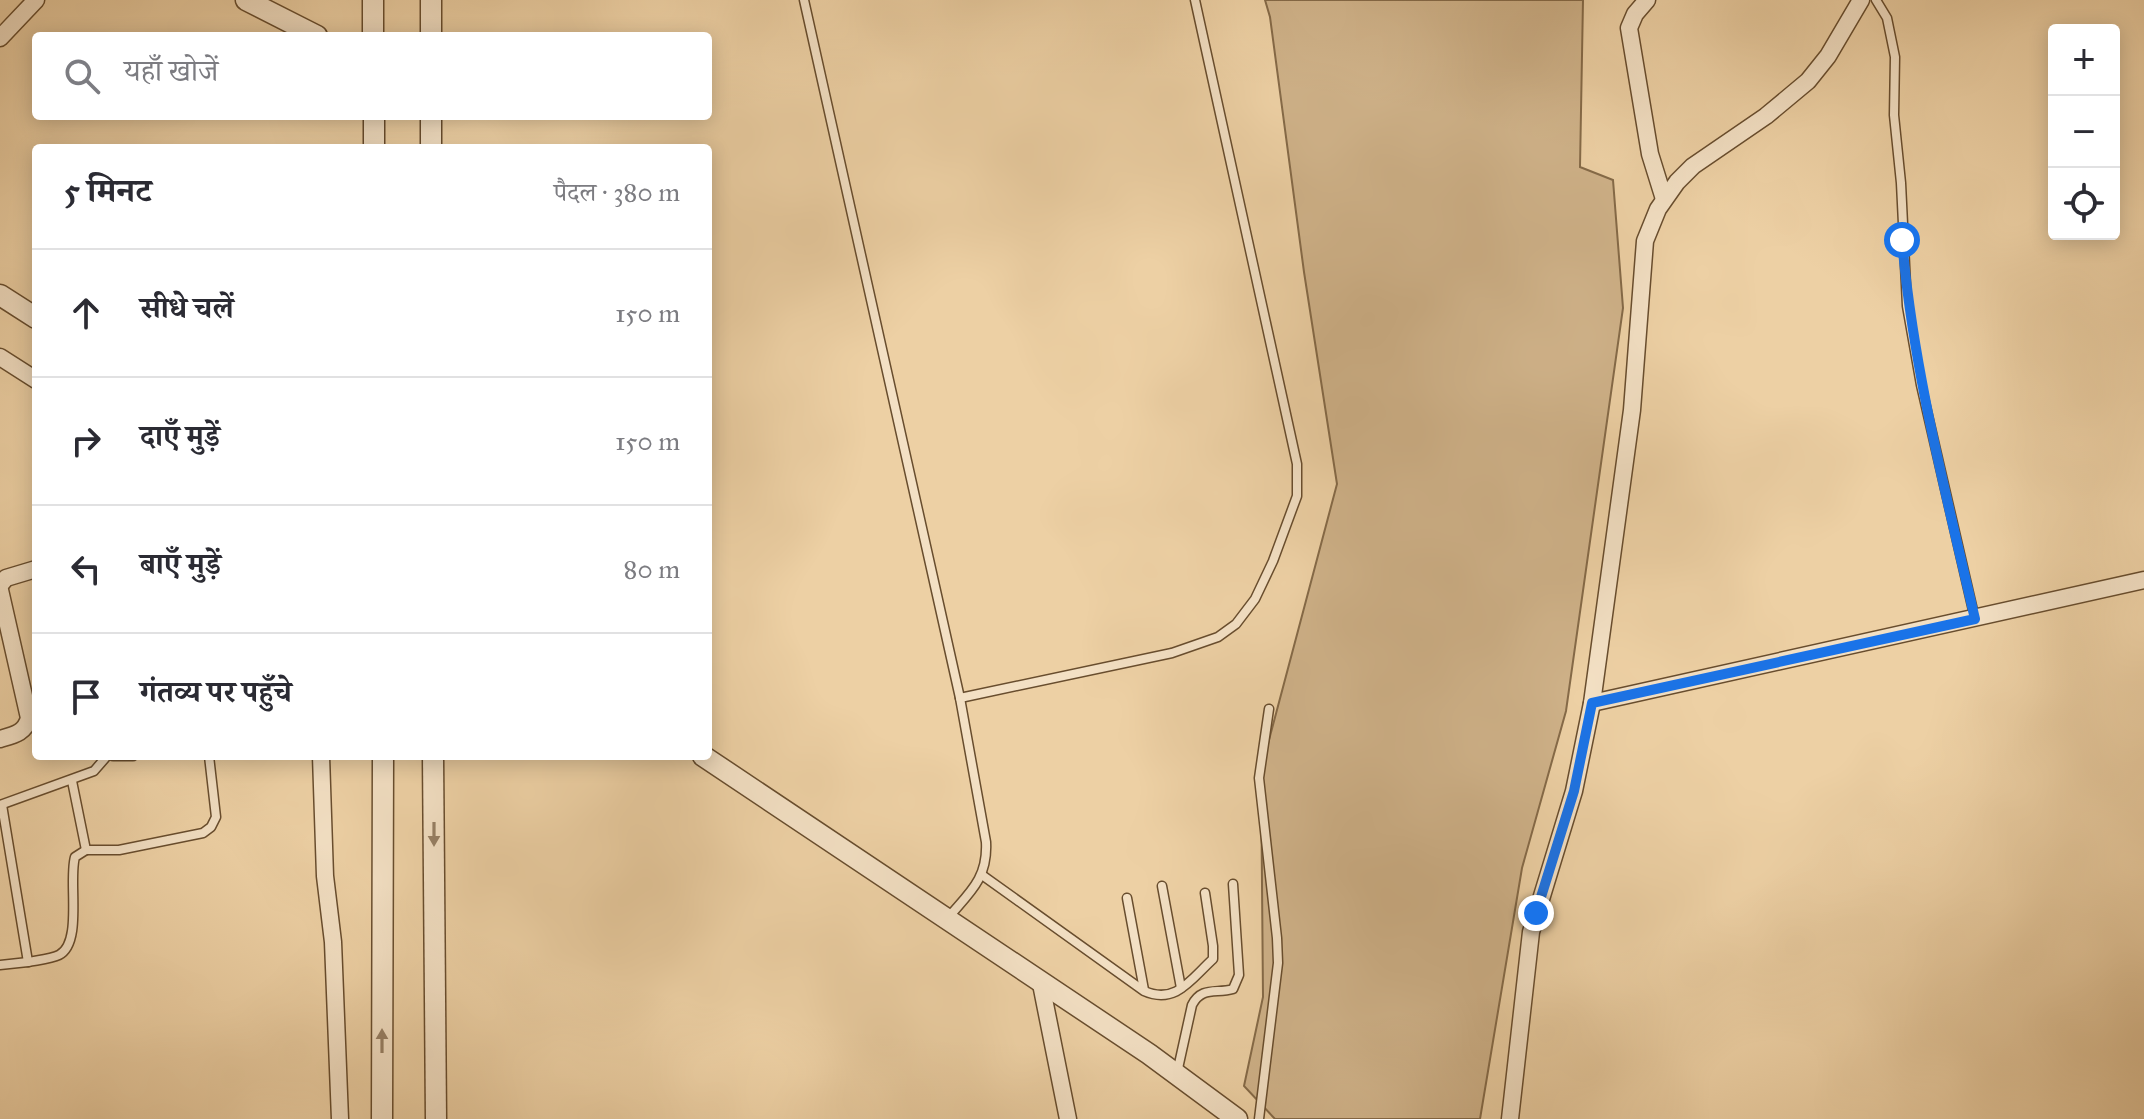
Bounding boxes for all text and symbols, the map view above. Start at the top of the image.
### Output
map controls [2048,24,2120,240]
button: + [2048,24,2120,96]
search box [32,32,712,120]
text: यहाँ खोजें [124,53,218,89]
icon: search [60,54,104,98]
button: − [2048,96,2120,168]
button: locate [2048,168,2120,240]
text: 5 मिनट [64,170,152,211]
text: पैदल · 380 m [554,176,680,208]
route start [1884,222,1920,258]
text: सीधे चलें [140,290,233,326]
icon: ahead [64,291,108,335]
text: 150 m [615,297,680,329]
text: दाएँ मुड़ें [140,418,220,454]
icon: right [64,419,108,463]
text: 150 m [615,425,680,457]
text: बाएँ मुड़ें [140,546,221,582]
icon: left [64,547,108,591]
text: 80 m [624,553,680,585]
text: गंतव्य पर पहुँचे [140,674,292,710]
icon: arrive [64,675,108,719]
one-way arrow [428,822,440,847]
route end [1518,895,1554,931]
one-way arrow [376,1028,388,1053]

